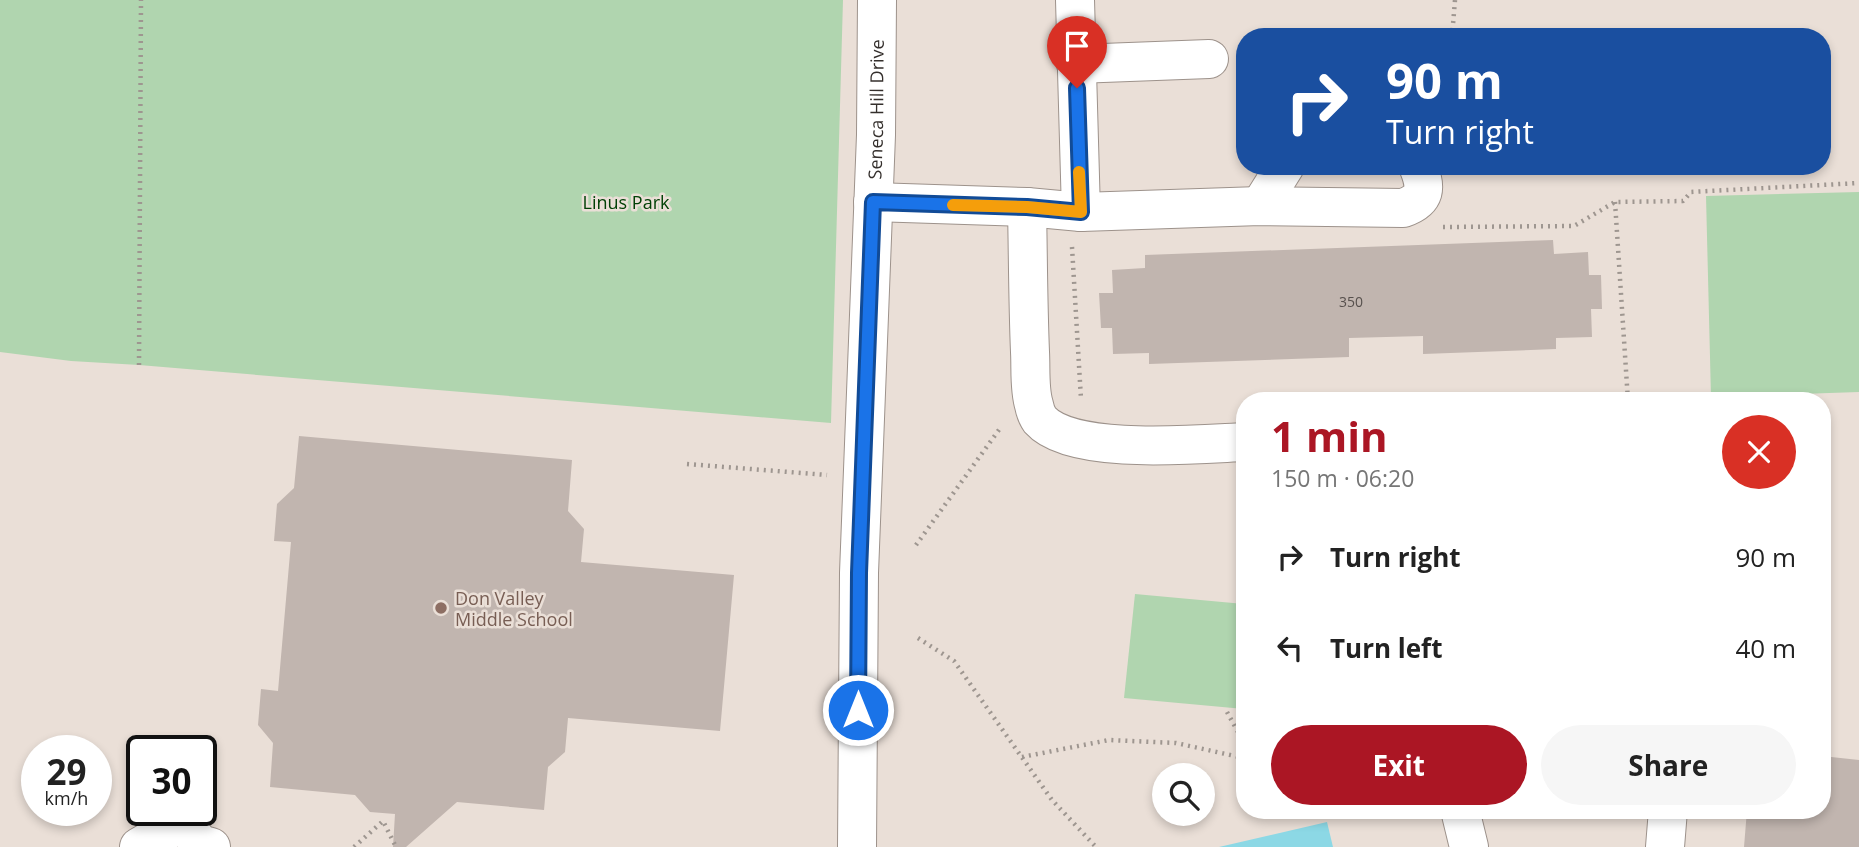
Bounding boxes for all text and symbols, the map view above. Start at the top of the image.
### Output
pin [1047,16,1107,88]
icon: arrive [1058,27,1096,65]
street label: Seneca Hill Drive [862,39,889,180]
text: 90 m [1386,47,1503,113]
icon: right [1271,56,1362,147]
text: Turn right [1386,110,1534,153]
park label: Linus Park [583,190,670,214]
house number: 350 [1339,292,1363,311]
text: 1 min [1271,407,1388,464]
button: close [1722,415,1796,489]
text: 150 m · 06:20 [1271,462,1414,494]
icon: right [1271,538,1309,576]
text: Turn right [1330,539,1461,575]
text: 90 m [1735,539,1796,575]
place label: Don Valley Middle School [455,586,573,631]
marker: Don Valley Middle School [433,600,449,616]
icon: left [1271,629,1309,667]
text: Turn left [1330,630,1442,666]
text: 40 m [1735,630,1796,666]
position arrow [821,673,895,747]
button: Exit [1271,725,1527,805]
button: Share [1541,725,1796,805]
speed limit sign: 30 [126,735,217,826]
text: 29 [46,748,87,795]
map controls [1152,763,1215,826]
button: search [1152,763,1215,826]
text: km/h [45,786,88,810]

